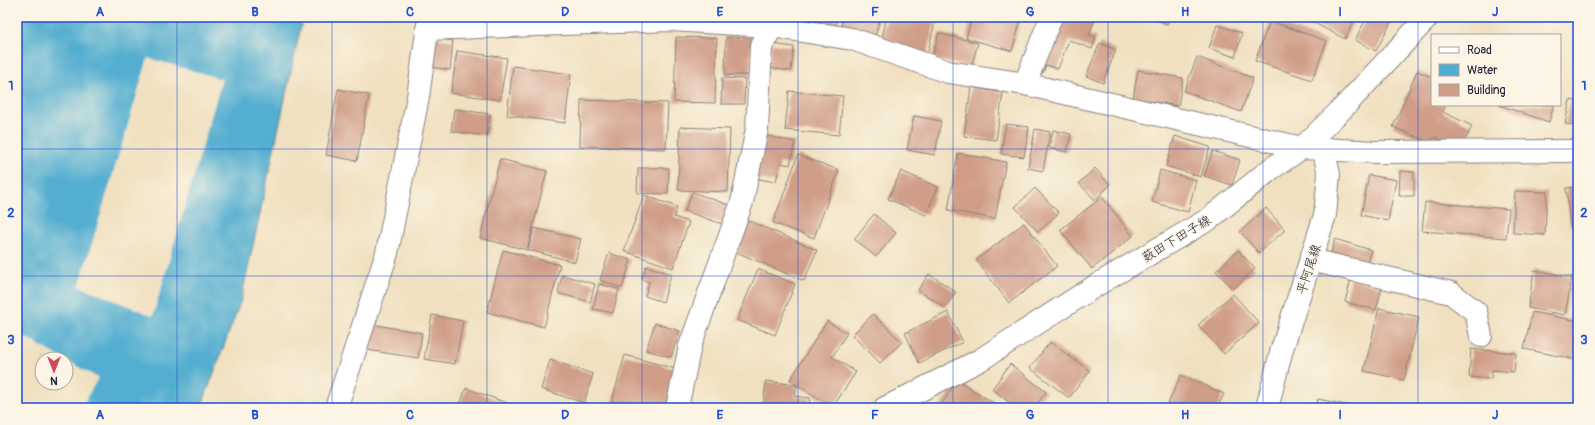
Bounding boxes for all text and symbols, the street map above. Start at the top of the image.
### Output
text: A [96,4,105,20]
text: B [251,4,259,20]
text: C [406,4,414,20]
text: D [561,4,569,20]
text: E [717,4,724,20]
text: F [871,4,879,20]
text: G [1026,4,1035,20]
text: H [1181,4,1189,20]
text: I [1338,4,1342,20]
text: J [1492,4,1498,20]
legend [1431,34,1561,106]
text: Road [1467,43,1492,58]
text: Water [1467,63,1498,78]
text: 1 [8,78,14,94]
text: 1 [1581,78,1587,94]
text: Building [1467,83,1506,98]
text: 2 [7,205,15,221]
text: 2 [1580,205,1588,221]
street label: 薮田下田子線 [1139,211,1215,266]
street label: 平阿尾線 [1293,241,1325,297]
text: 3 [7,332,15,348]
text: 3 [1580,332,1588,348]
north arrow [34,351,74,391]
text: N [50,374,58,387]
text: A [96,407,105,423]
text: B [251,407,259,423]
text: C [406,407,414,423]
text: D [561,407,569,423]
text: E [717,407,724,423]
text: F [871,407,879,423]
text: G [1026,407,1035,423]
text: H [1181,407,1189,423]
text: I [1338,407,1342,423]
text: J [1492,407,1498,423]

